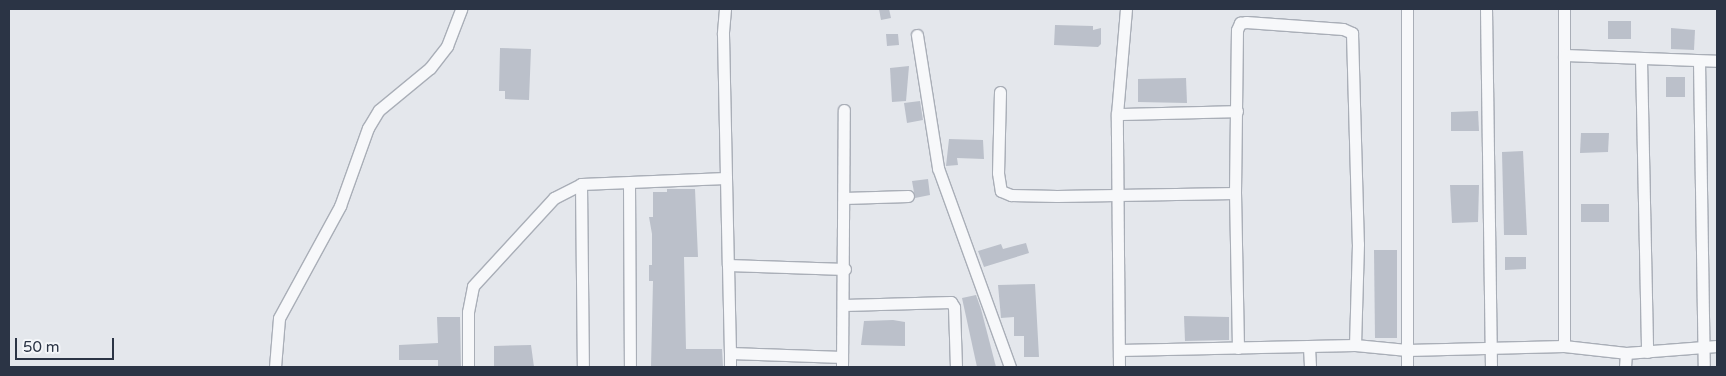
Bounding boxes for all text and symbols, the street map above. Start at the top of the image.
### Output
scale bar [18,328,116,360]
text: 50 m [23,338,60,356]

